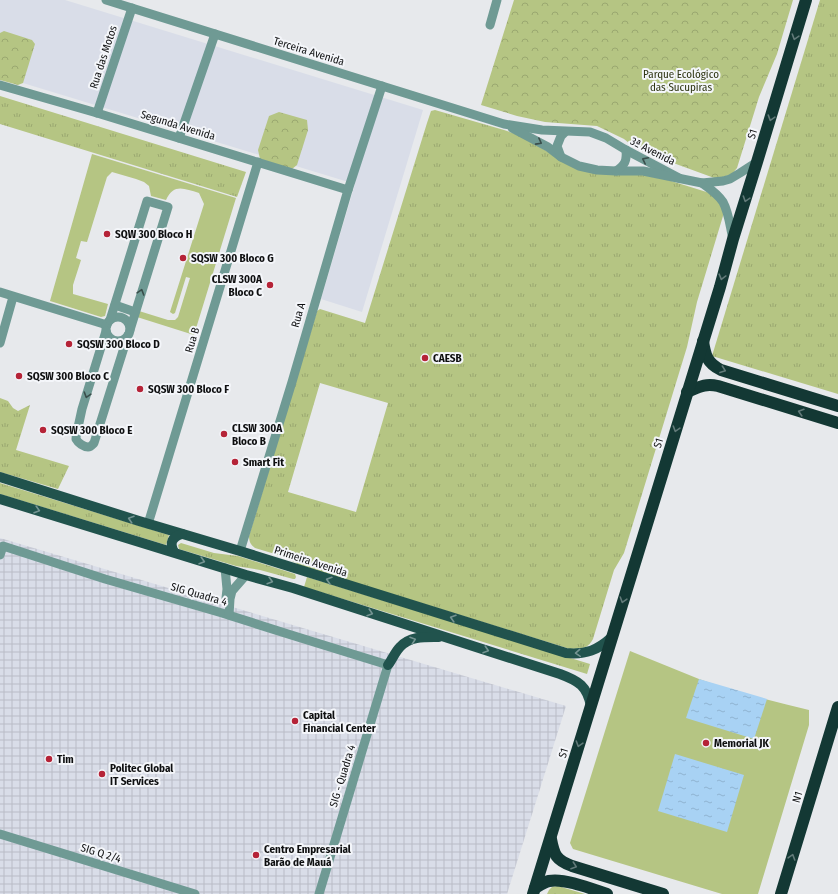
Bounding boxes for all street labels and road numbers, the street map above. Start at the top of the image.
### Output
street label: Rua das Motos [87,24,120,90]
street label: Terceira Avenida [272,35,346,68]
street label: Segunda Avenida [139,108,217,143]
street label: S1 [745,128,760,141]
street label: 3ª Avenida [628,135,677,168]
street label: Rua A [289,301,308,329]
street label: Rua B [182,326,202,354]
street label: S1 [651,437,666,450]
street label: Primeira Avenida [273,544,349,579]
street label: SIG Quadra 4 [169,580,229,609]
street label: SIG - Quadra 4 [327,743,358,809]
street label: S1 [556,747,571,760]
street label: N1 [790,790,805,804]
street label: SIG Q 2/4 [79,841,123,866]

